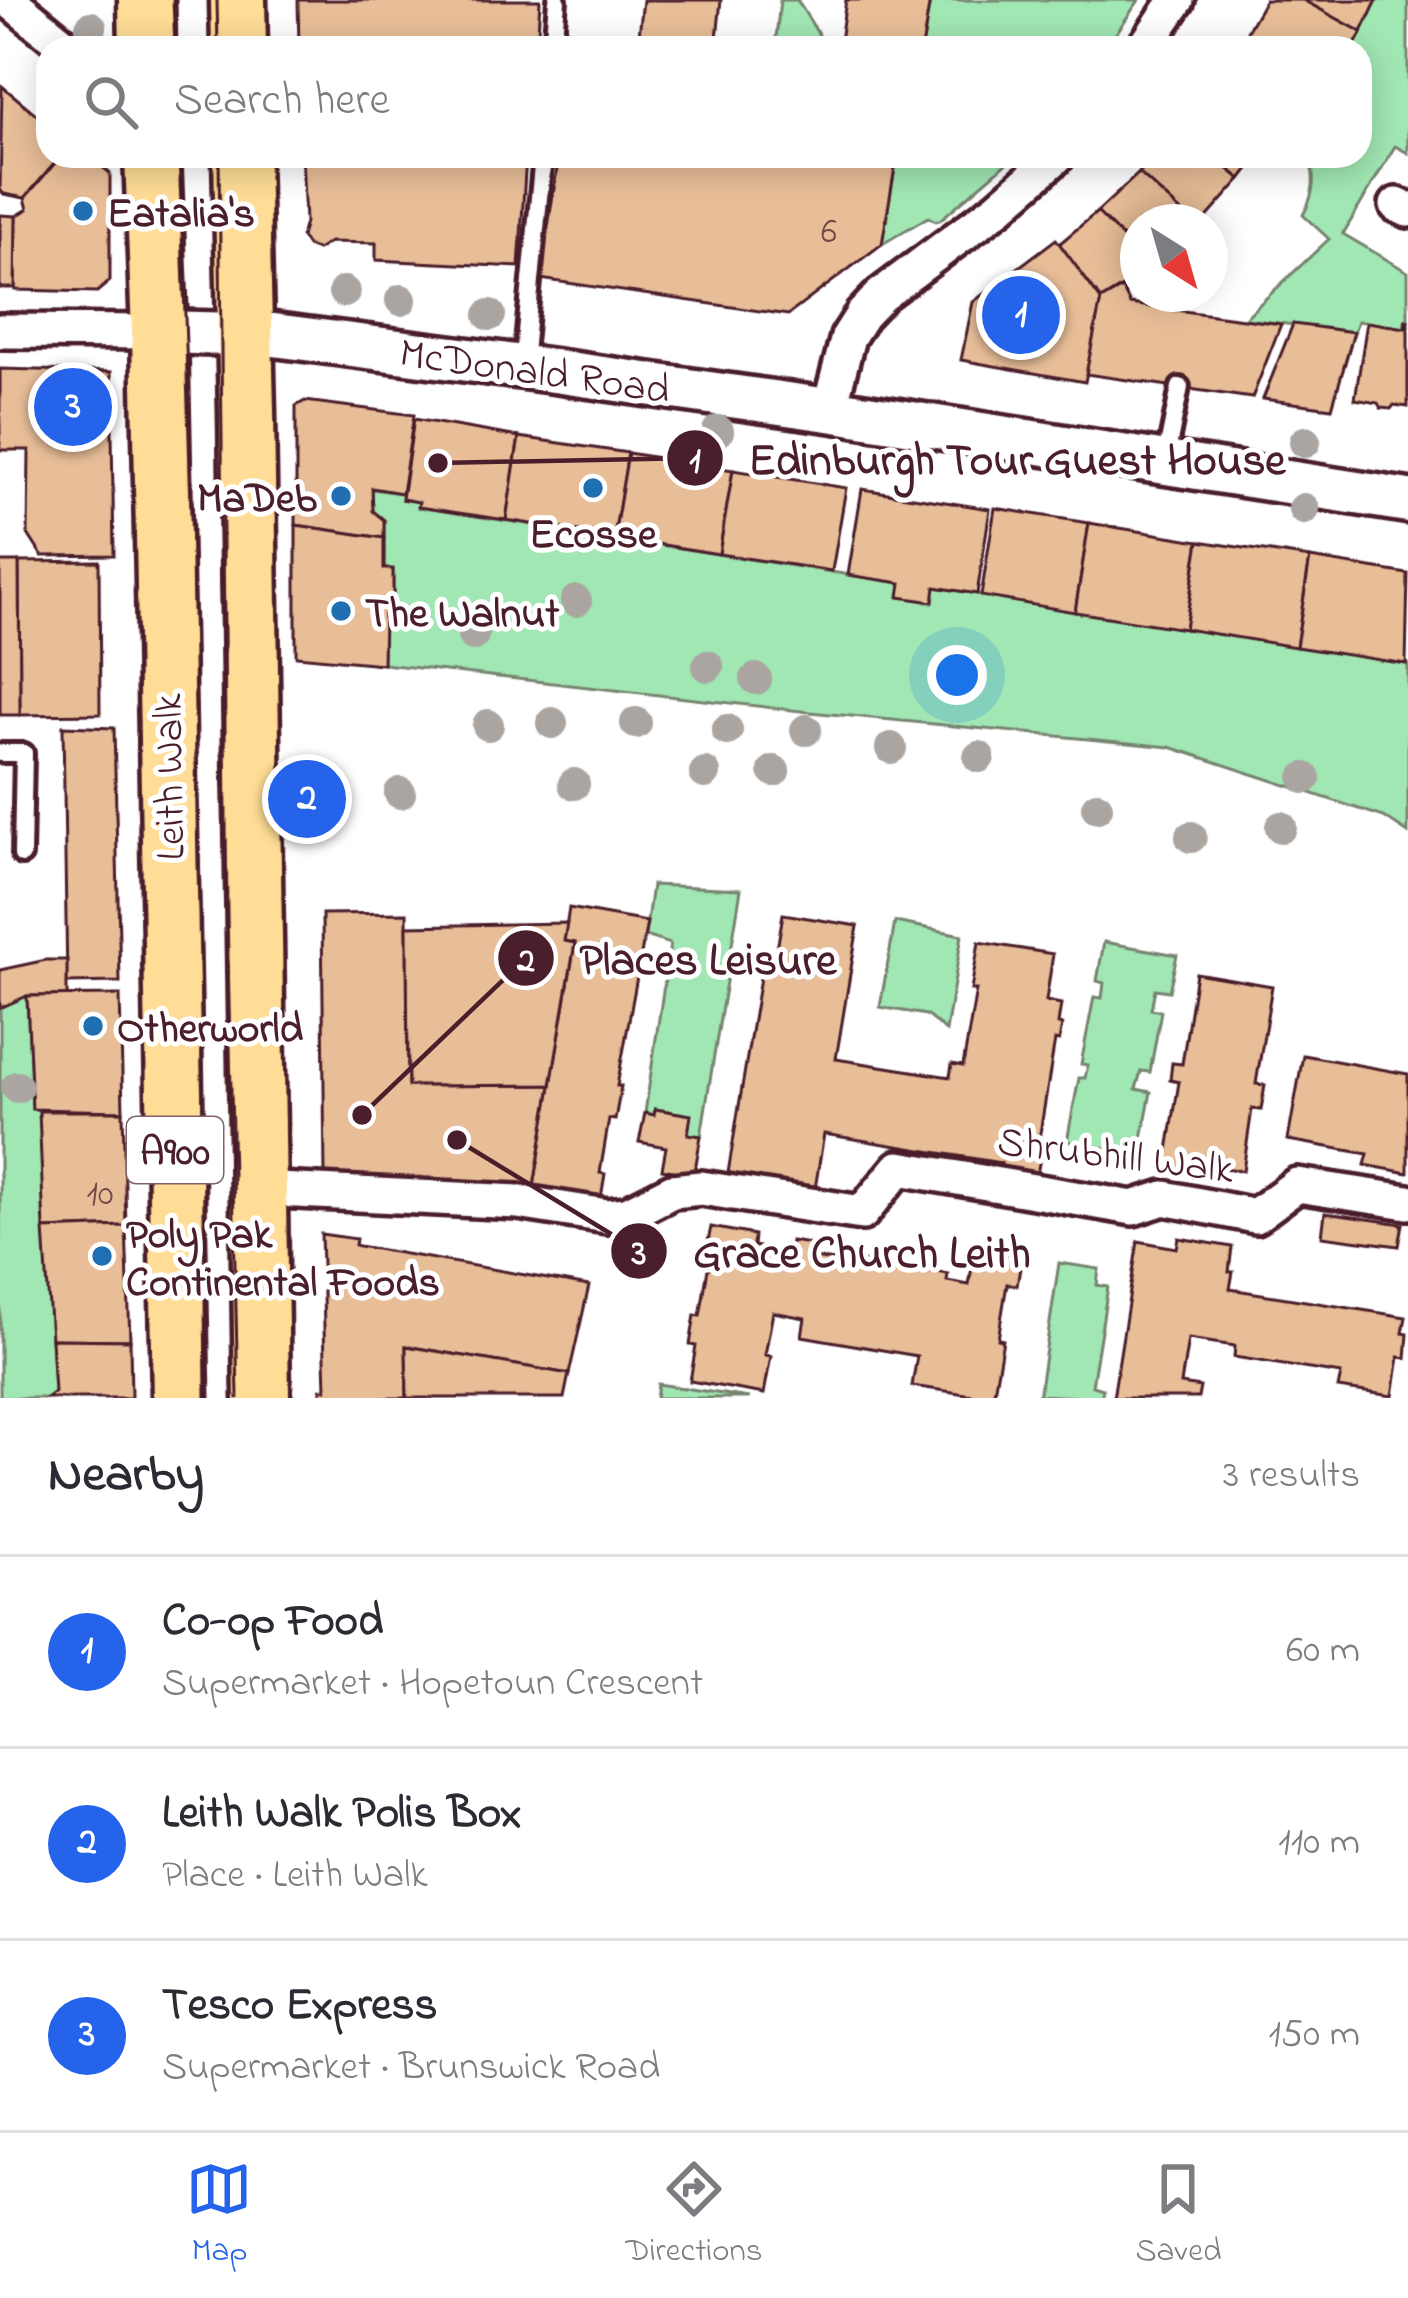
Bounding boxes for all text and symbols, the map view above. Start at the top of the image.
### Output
search box [36,36,1372,168]
icon: search [78,69,144,135]
text: Search here [174,69,390,135]
place label: Eatalia's [107,185,255,246]
marker: Eatalia's [70,198,96,224]
north arrow [1120,204,1228,312]
house number: 6 [821,207,837,260]
pin: 1 [982,270,1060,360]
street label: McDonald Road [395,324,674,423]
pin: 3 [34,362,112,452]
callout: Edinburgh Tour Guest House [665,418,1310,499]
text: Edinburgh Tour Guest House [749,430,1287,498]
text: 1 [689,436,701,489]
place label: MaDeb [197,470,317,531]
marker: Ecosse [580,475,606,501]
marker: MaDeb [328,483,354,509]
place label: Ecosse [529,506,658,567]
place label: The Walnut [365,585,560,646]
marker: The Walnut [328,598,354,624]
your location [927,645,987,705]
street label: Leith Walk [140,692,203,861]
pin: 2 [268,754,346,844]
callout: Places Leisure [496,918,861,999]
text: Places Leisure [579,930,838,996]
text: 2 [516,936,535,989]
place label: Otherworld [117,1000,304,1061]
marker: Otherworld [80,1013,106,1039]
street label: Shrubhill Walk [994,1113,1238,1202]
road number: A900 [127,1117,223,1183]
house number: 10 [87,1169,114,1222]
place label: Poly Pak Continental Foods [126,1206,440,1315]
callout: Grace Church Leith [609,1210,1055,1291]
text: Grace Church Leith [693,1223,1031,1289]
text: 3 [631,1229,647,1282]
marker: Poly Pak Continental Foods [89,1243,115,1269]
text: Nearby [48,1439,204,1514]
text: 3 results [1223,1448,1360,1505]
text: Co-op Food [162,1590,383,1656]
text: 1 [81,1623,93,1680]
text: 60 m [1286,1623,1360,1680]
text: Supermarket · Hopetoun Crescent [162,1656,703,1713]
text: Leith Walk Polis Box [162,1782,521,1848]
text: 2 [77,1815,97,1872]
text: 110 m [1278,1815,1360,1872]
text: Place · Leith Walk [162,1848,428,1905]
text: Tesco Express [162,1974,437,2040]
text: 3 [79,2007,95,2064]
text: 150 m [1268,2007,1360,2064]
text: Supermarket · Brunswick Road [162,2040,660,2097]
tab: Map [186,2156,252,2276]
tab: Directions [625,2156,763,2276]
tab: Saved [1135,2156,1222,2276]

